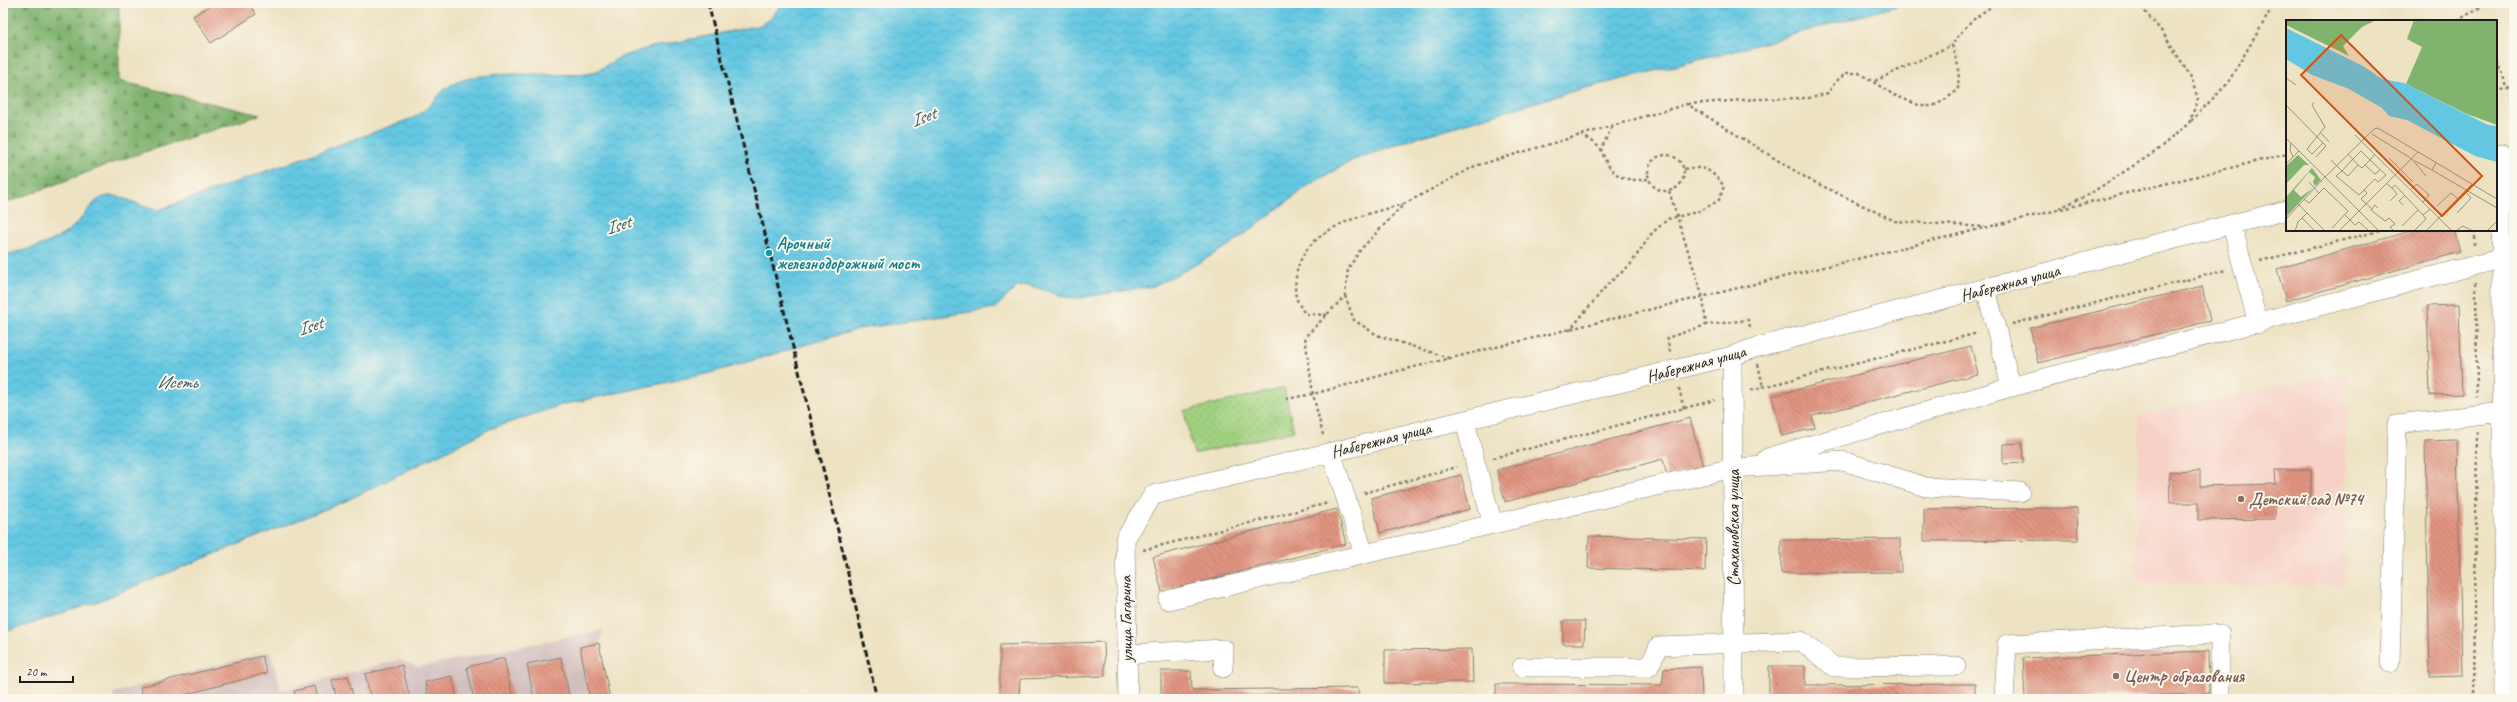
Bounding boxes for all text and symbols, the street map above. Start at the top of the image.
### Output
inset map [2286,20,2497,231]
water label: Iset [907,101,942,132]
water label: Iset [603,209,637,239]
place label: Арочный железнодорожный мост [777,233,920,274]
marker: Арочный железнодорожный мост [764,248,774,258]
street label: Набережная улица [1958,259,2063,306]
water label: Iset [295,310,329,340]
street label: Набережная улица [1644,340,1749,387]
water label: Исеть [157,371,200,393]
street label: Набережная улица [1329,417,1434,463]
street label: Стахановская улица [1723,469,1744,586]
place label: Детский сад №74 [2249,489,2365,510]
marker: Детский сад №74 [2236,494,2246,504]
street label: улица Гагарина [1115,574,1137,663]
scale bar [20,658,73,684]
text: 20 m [26,664,48,680]
place label: Центр образования [2124,666,2245,687]
marker: Центр образования [2111,671,2121,681]

